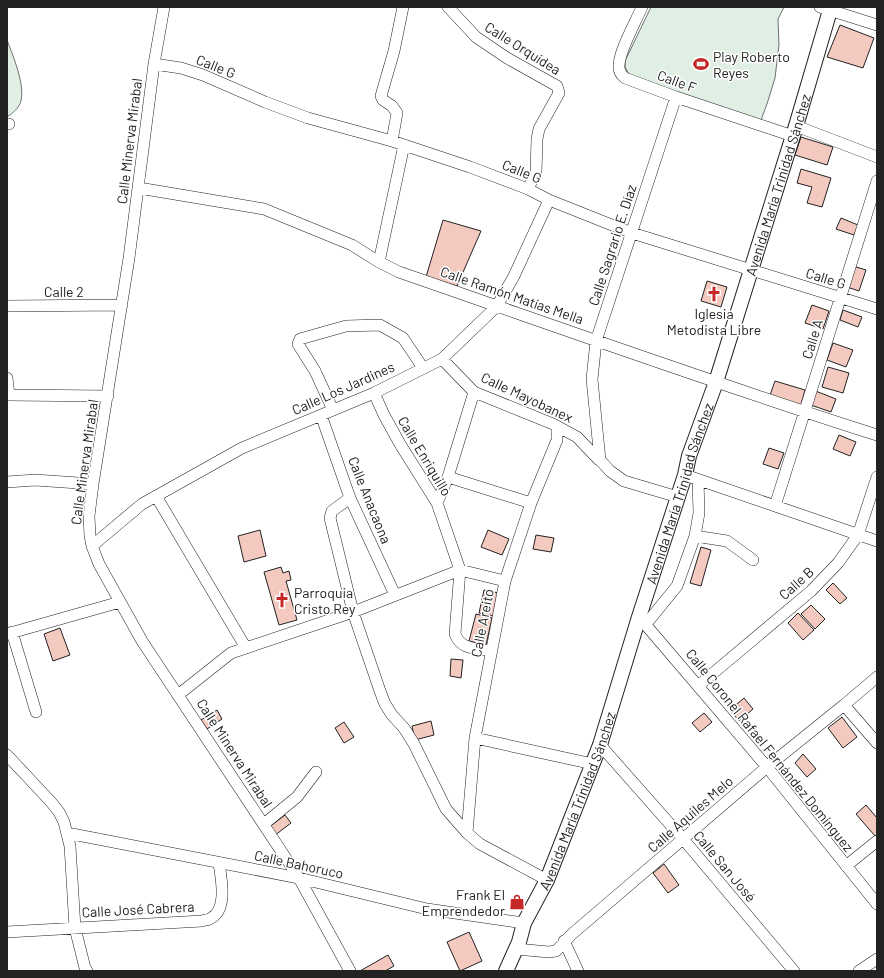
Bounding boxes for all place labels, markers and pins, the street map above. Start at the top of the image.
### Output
place label: Play Roberto Reyes [713,48,790,81]
sports icon: Play Roberto Reyes [692,55,710,73]
church icon: Iglesia Metodista Libre [705,285,723,303]
place label: Iglesia Metodista Libre [667,305,761,338]
place label: Parroquia Cristo Rey [294,584,356,617]
church icon: Parroquia Cristo Rey [273,591,291,609]
place label: Frank El Emprendedor [422,886,505,919]
shop icon: Frank El Emprendedor [508,893,526,911]

